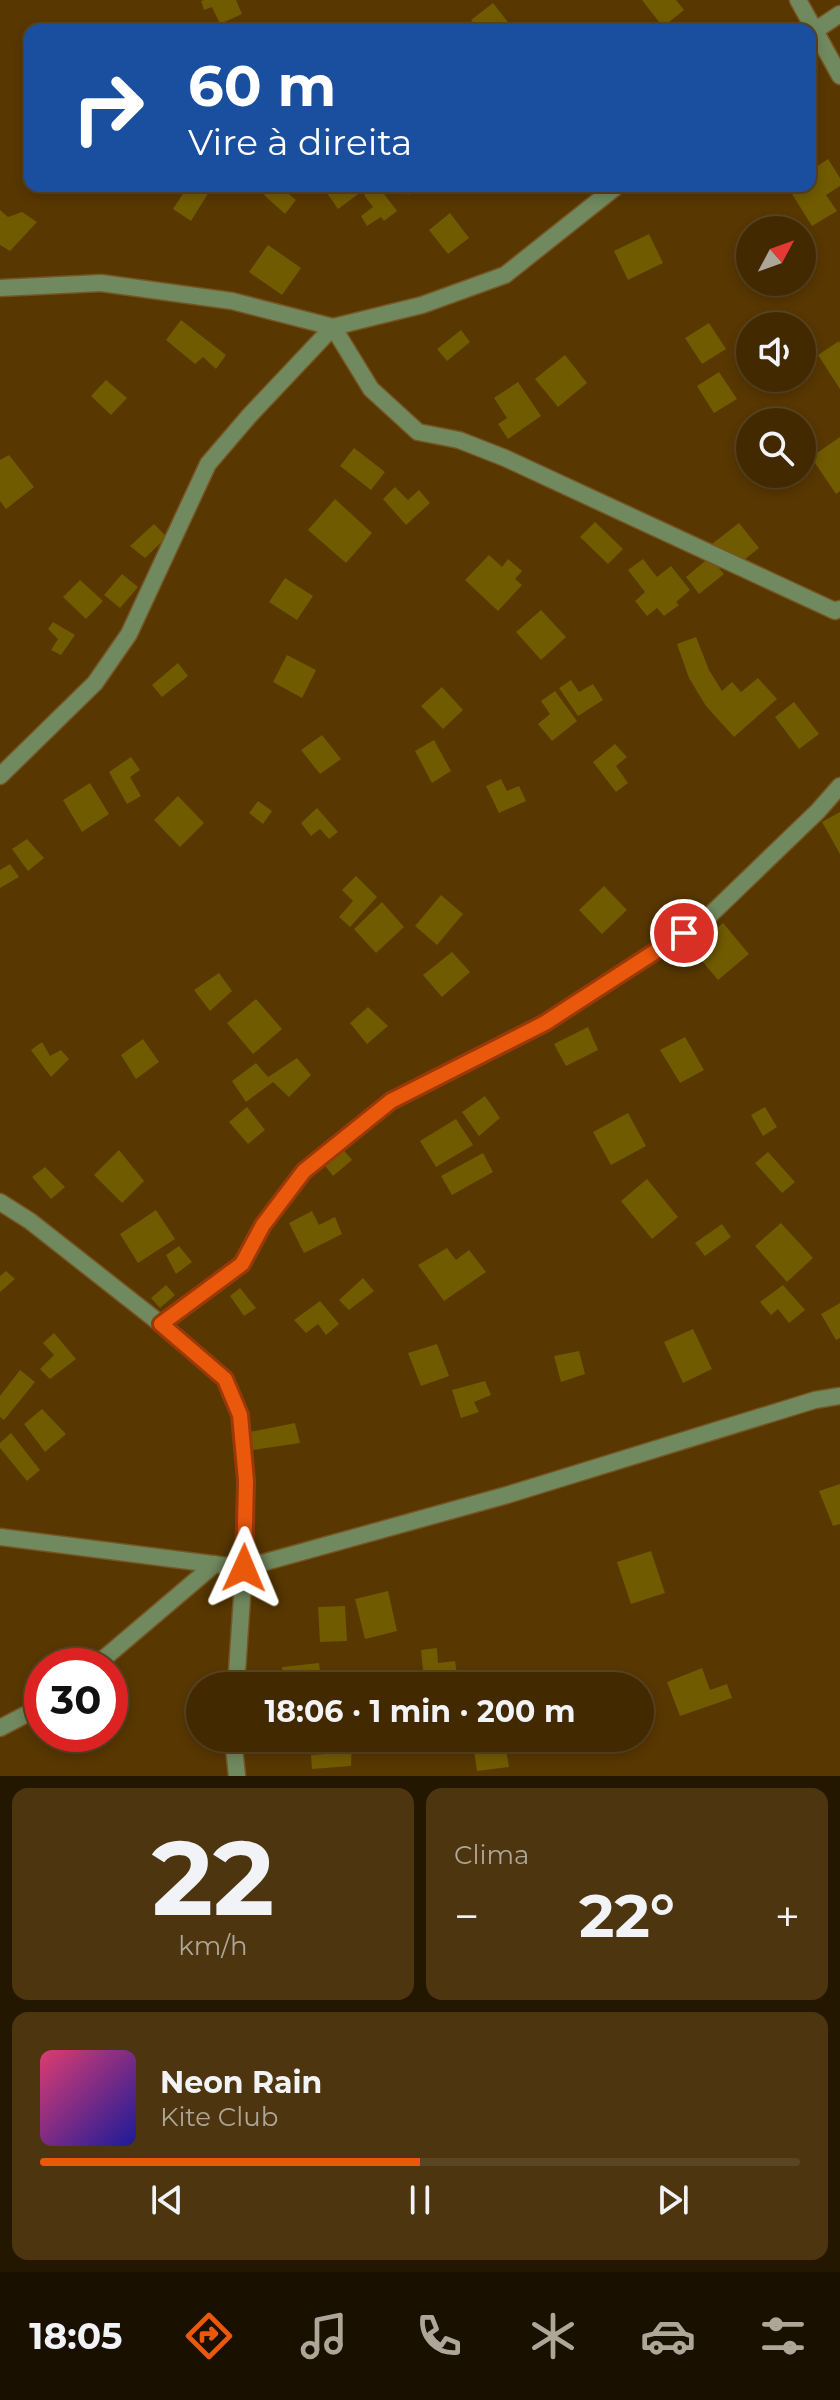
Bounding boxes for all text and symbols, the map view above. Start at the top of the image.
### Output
text: 60 m [188,52,336,120]
icon: right [56,56,160,160]
text: Vire à direita [188,120,412,164]
north arrow [736,216,816,296]
map controls [736,216,816,488]
button: sound [736,312,816,392]
button: search [736,408,816,488]
pin [650,899,718,967]
icon: arrive [662,911,706,955]
position arrow [202,1526,286,1610]
speed limit sign: 30 [24,1648,128,1752]
text: 18:06 · 1 min · 200 m [265,1693,575,1730]
text: 22 [152,1814,274,1941]
text: Clima [454,1839,529,1871]
text: 22° [579,1879,675,1952]
text: − [454,1889,479,1943]
text: + [775,1889,800,1943]
text: km/h [178,1930,248,1962]
text: Neon Rain [160,2064,322,2101]
text: Kite Club [160,2101,278,2133]
icon: previous [145,2178,189,2222]
icon: pause [398,2178,442,2222]
icon: next [651,2178,695,2222]
icon: directions [181,2308,237,2364]
icon: music [296,2308,352,2364]
icon: phone [411,2308,467,2364]
icon: climate [525,2308,581,2364]
icon: car [640,2308,696,2364]
icon: filters [755,2308,811,2364]
text: 18:05 [29,2314,123,2358]

